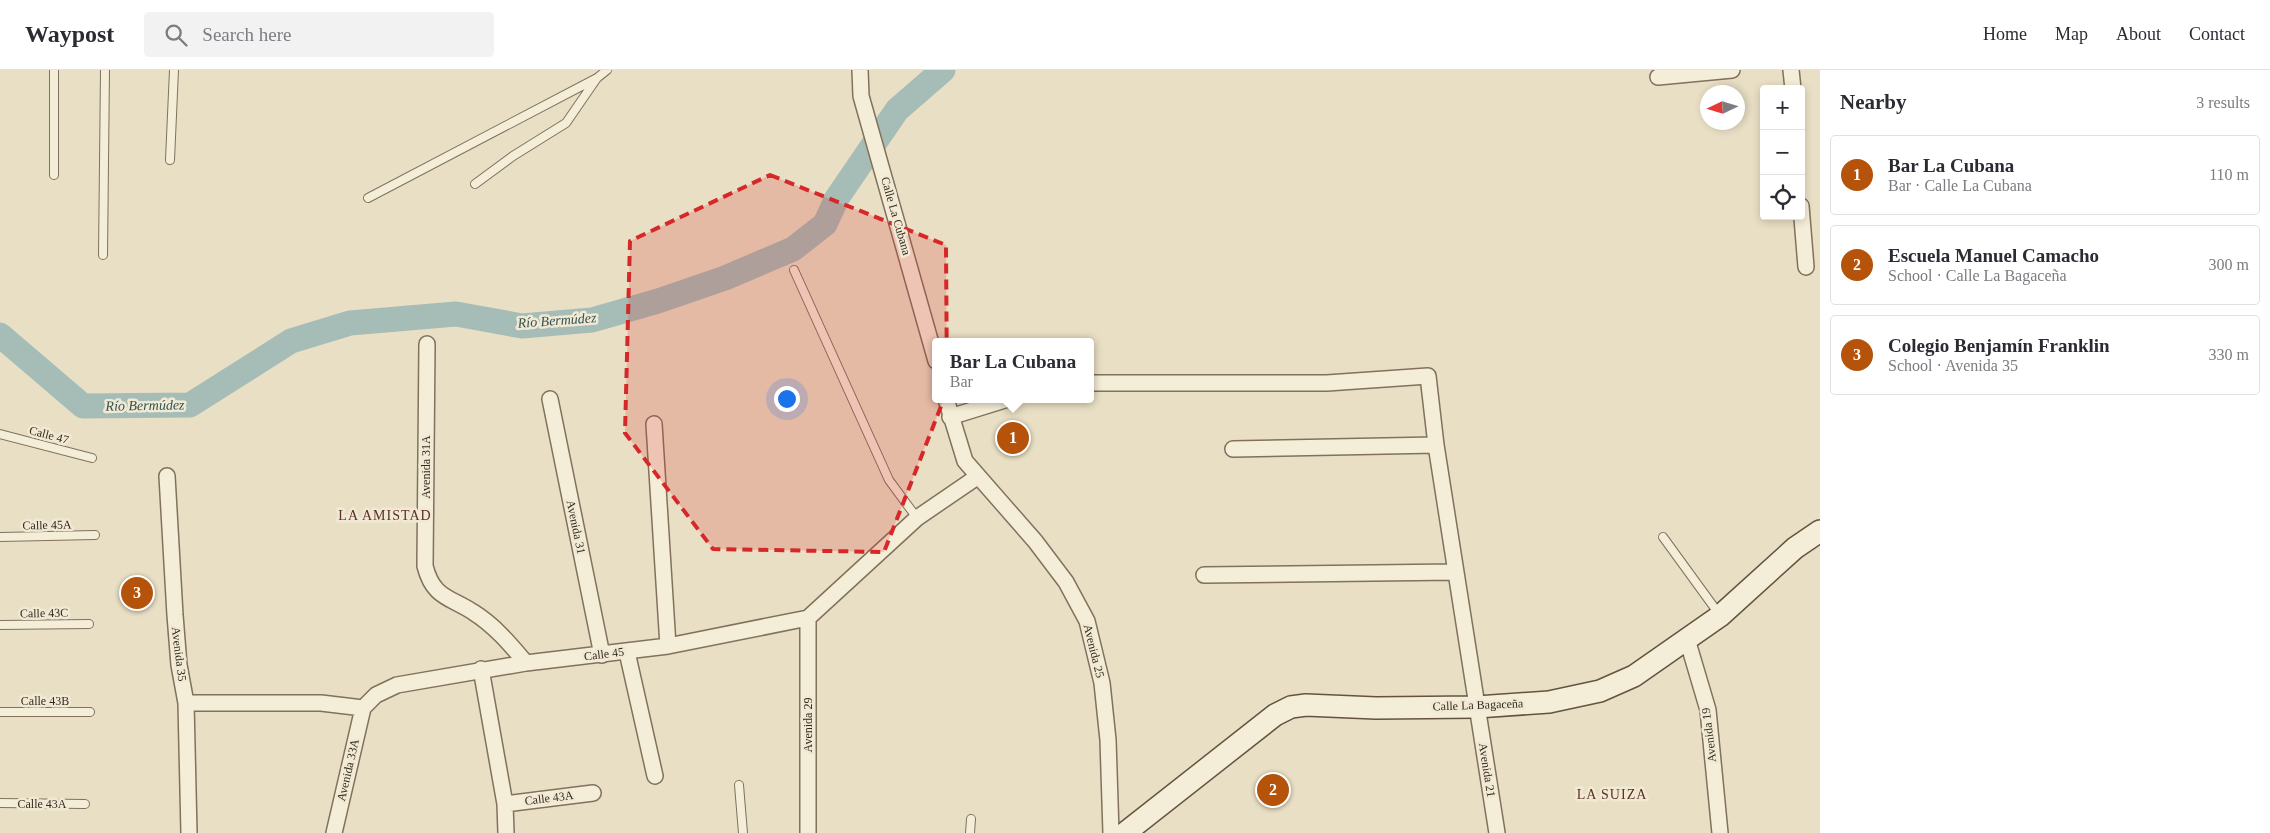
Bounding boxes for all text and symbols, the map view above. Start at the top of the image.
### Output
search box [144,12,494,57]
text: Waypost [25,21,114,47]
icon: search [162,21,190,49]
text: Search here [202,24,292,45]
text: Home [1983,24,2027,44]
text: Map [2055,24,2088,44]
text: About [2116,24,2161,44]
text: Contact [2189,24,2245,44]
north arrow [1700,85,1745,130]
map controls [1760,85,1805,220]
button: + [1760,85,1805,130]
text: Nearby [1840,90,1907,114]
text: 3 results [2196,94,2250,111]
button: − [1760,130,1805,175]
text: Bar La Cubana [1888,155,2014,176]
text: 1 [1853,166,1861,183]
text: 110 m [2209,166,2249,183]
street label: Calle La Cubana [878,175,914,257]
button: locate [1760,175,1805,220]
text: Bar · Calle La Cubana [1888,177,2032,194]
text: Escuela Manuel Camacho [1888,245,2099,266]
text: 2 [1853,256,1861,273]
text: 300 m [2209,256,2249,273]
text: School · Calle La Bagaceña [1888,267,2067,284]
water label: Río Bermúdez [516,310,597,331]
text: Colegio Benjamín Franklin [1888,335,2110,356]
popup [932,338,1094,403]
text: 3 [1853,346,1861,363]
text: 330 m [2209,346,2249,363]
text: Bar La Cubana [950,351,1076,372]
text: School · Avenida 35 [1888,357,2018,374]
text: Bar [950,373,973,390]
your location [774,386,800,412]
water label: Río Bermúdez [104,397,185,414]
pin: 1 [997,419,1029,457]
street label: Calle 47 [28,423,70,447]
street label: Avenida 31A [419,435,433,499]
street label: Avenida 31 [563,499,589,555]
district label: LA AMISTAD [338,508,432,523]
street label: Calle 45A [22,518,72,532]
pin: 3 [121,574,153,612]
street label: Calle 43C [20,606,68,620]
street label: Avenida 25 [1081,623,1107,679]
street label: Avenida 35 [169,626,189,682]
street label: Calle 45 [583,645,625,663]
street label: Calle 43B [21,694,69,708]
street label: Calle La Bagaceña [1432,696,1524,714]
street label: Avenida 29 [801,698,815,752]
street label: Avenida 19 [1699,707,1719,763]
street label: Avenida 33A [334,737,362,802]
street label: Avenida 21 [1476,742,1498,798]
pin: 2 [1257,771,1289,809]
district label: LA SUIZA [1577,787,1647,802]
street label: Calle 43A [524,788,574,808]
street label: Calle 43A [18,797,67,811]

